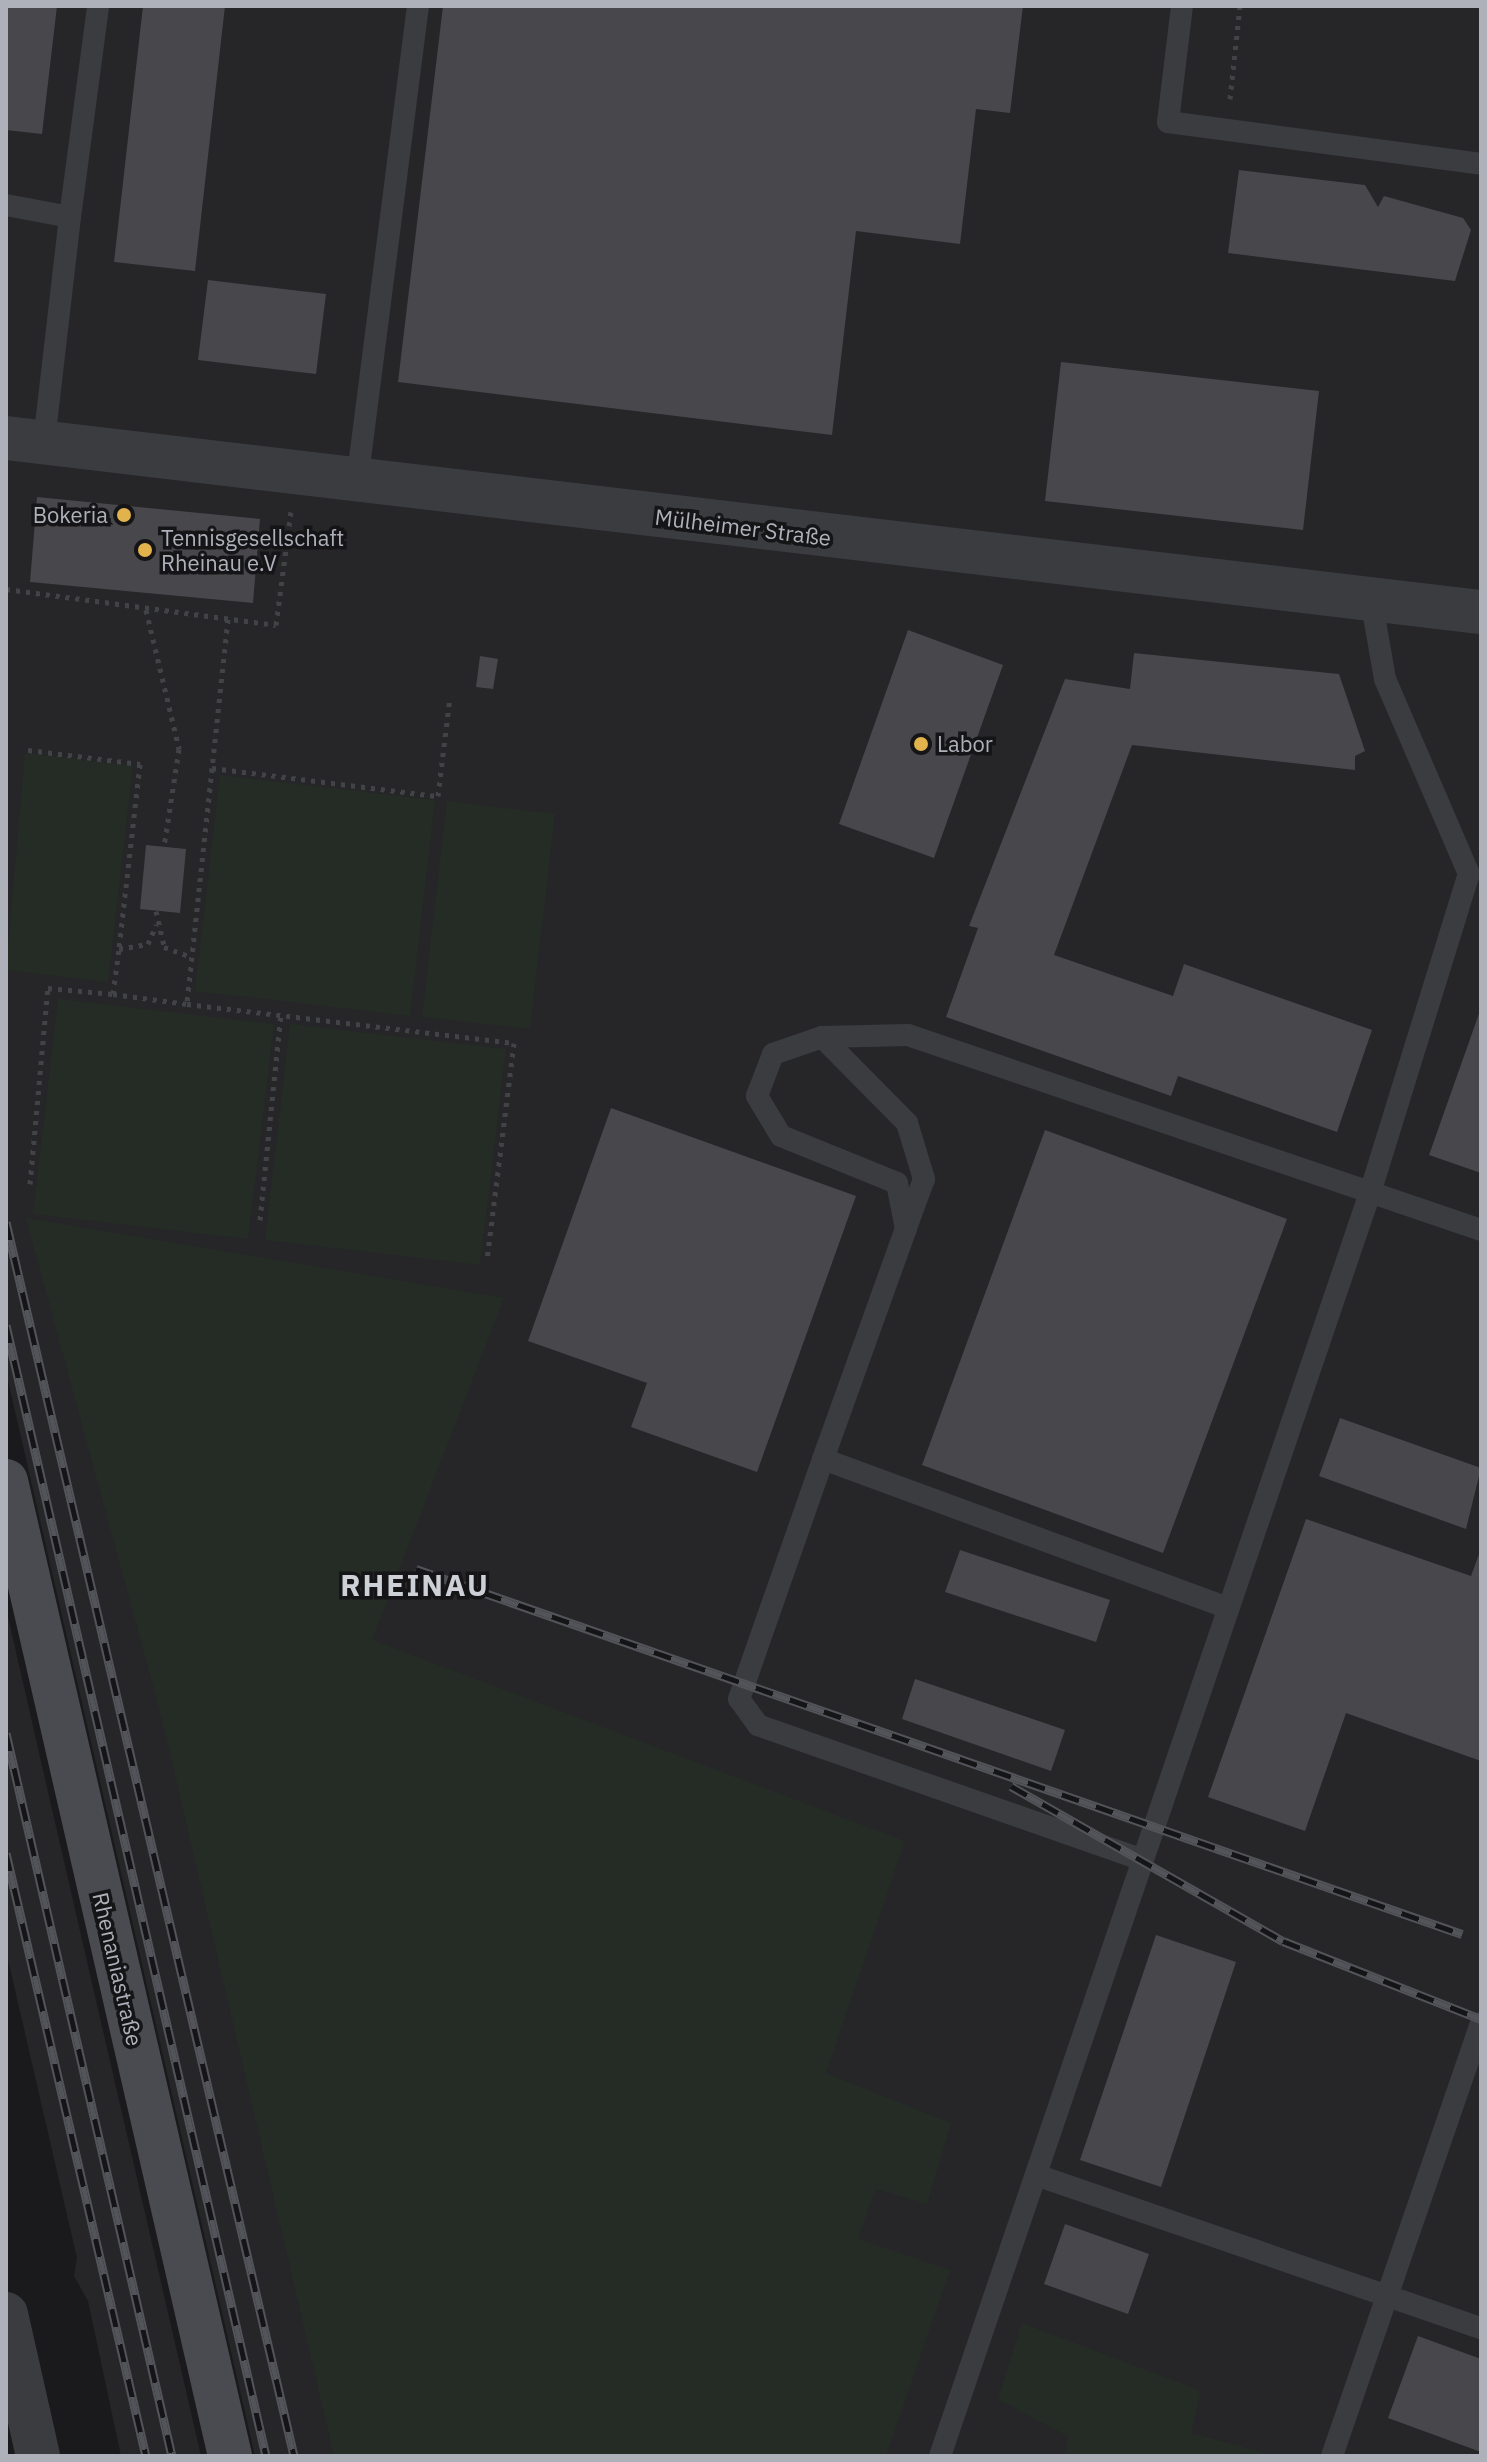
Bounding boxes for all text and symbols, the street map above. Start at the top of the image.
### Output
place label: Bokeria [33,502,108,528]
street label: Mülheimer Straße [653,503,833,551]
marker: Bokeria [115,506,133,524]
place label: Tennisgesellschaft Rheinau e.V [161,524,344,576]
marker: Tennisgesellschaft Rheinau e.V [136,541,154,559]
place label: Labor [937,731,993,757]
marker: Labor [912,735,930,753]
district label: RHEINAU [340,1567,490,1603]
street label: Rhenaniastraße [88,1890,148,2048]

